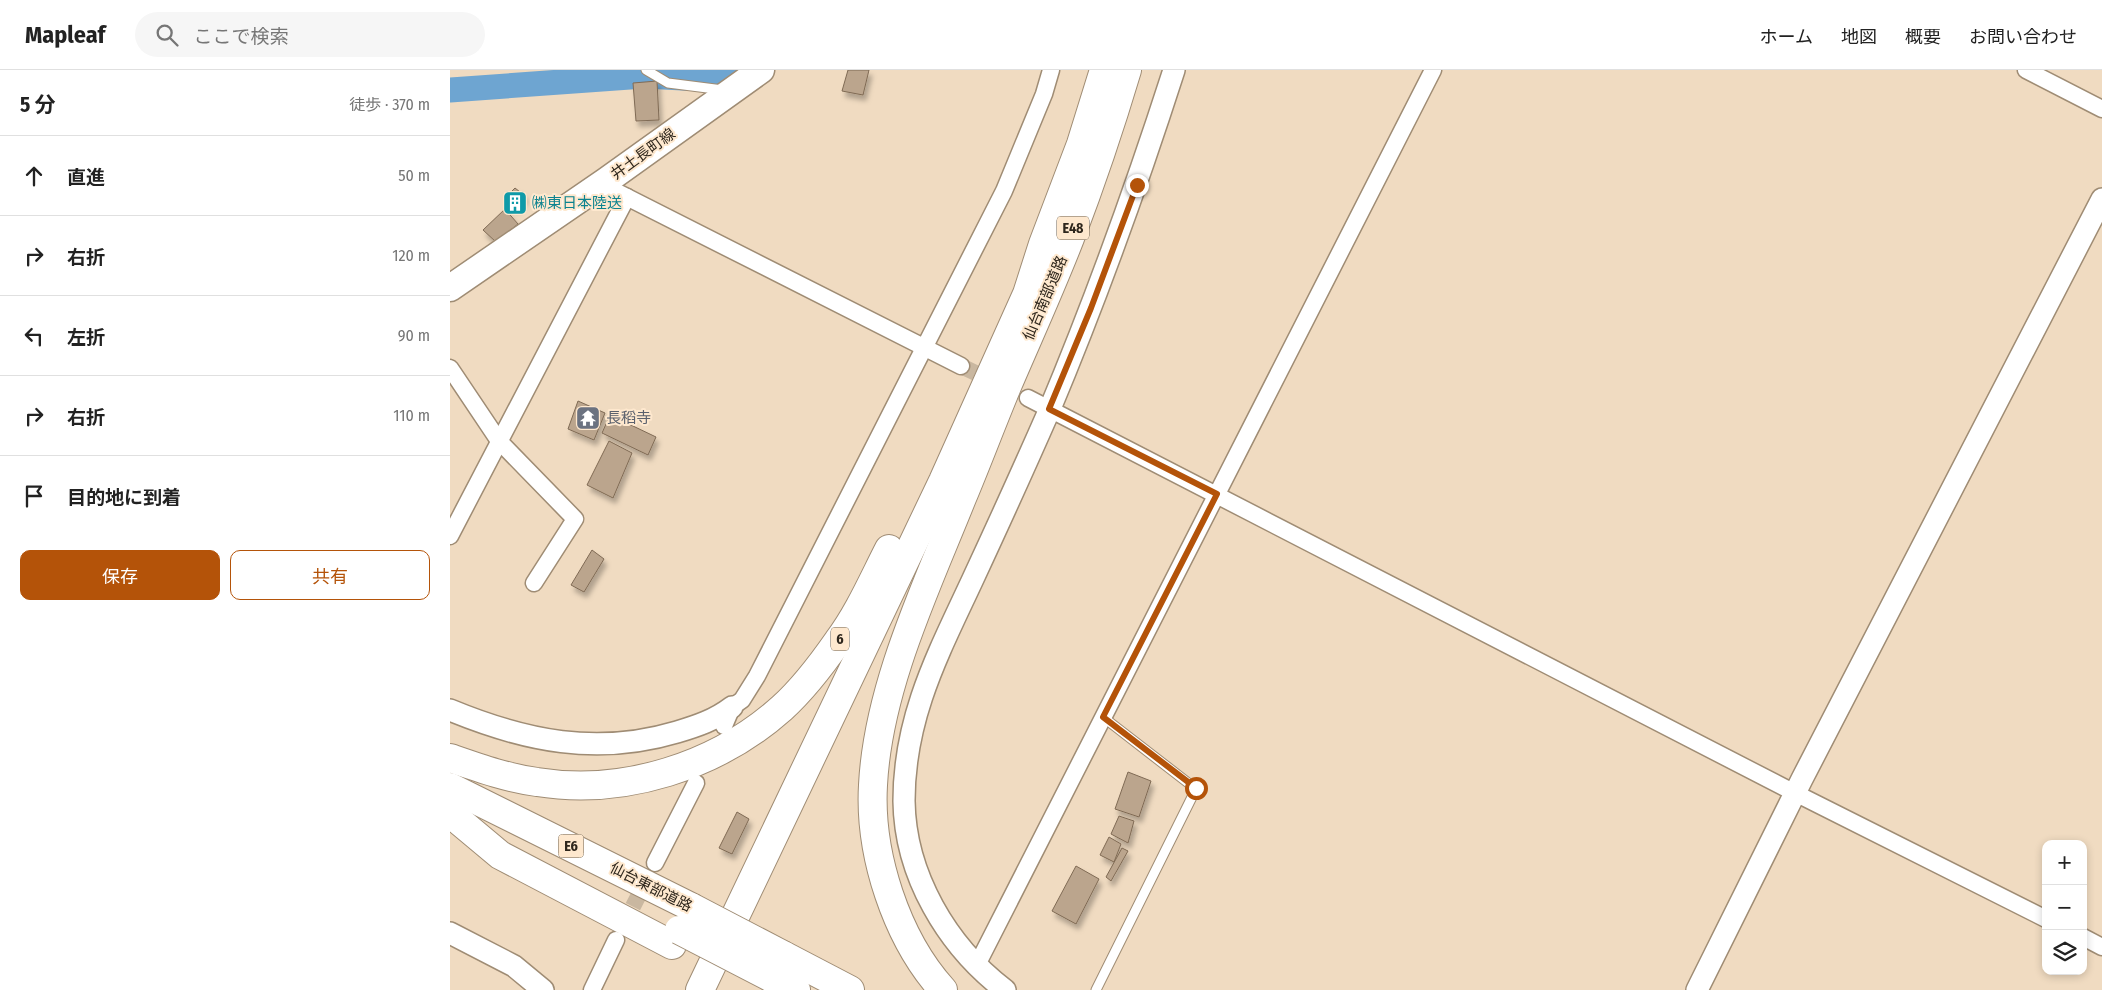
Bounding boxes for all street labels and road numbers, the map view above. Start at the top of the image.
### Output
street label: 井土長町線 [607,125,679,183]
road number: E48 [1057,216,1089,240]
street label: 仙台南部道路 [1019,253,1071,343]
road number: 6 [831,628,849,650]
road number: E6 [558,834,584,858]
street label: 仙台東部道路 [607,859,695,915]

